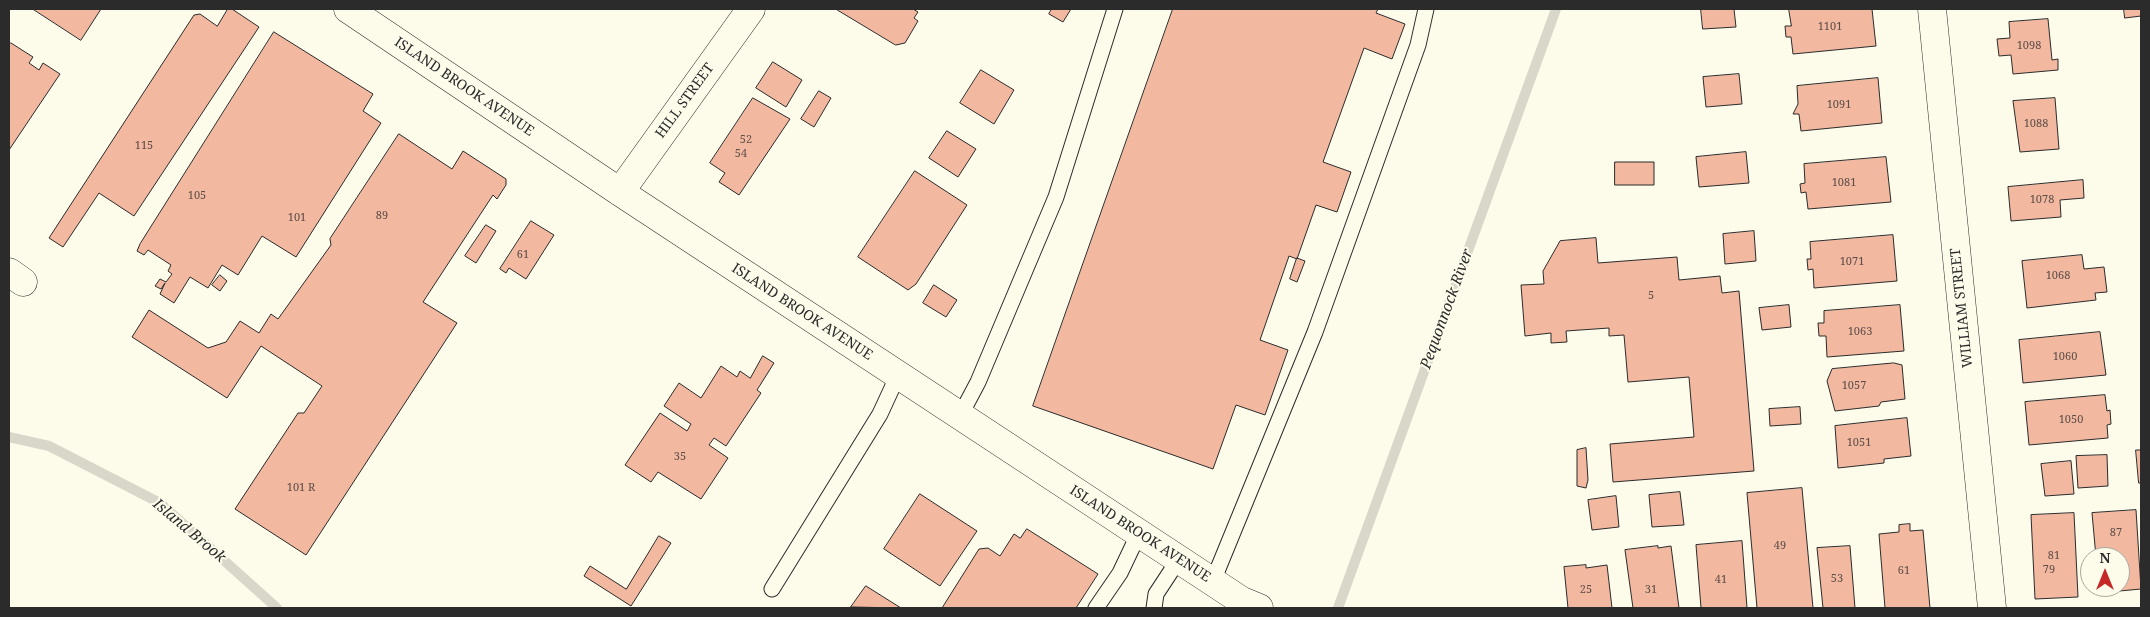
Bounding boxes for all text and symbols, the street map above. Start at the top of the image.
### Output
house number: 1101 [1818,20,1842,34]
street label: ISLAND BROOK AVENUE [391,34,537,140]
house number: 1098 [2017,39,2041,53]
street label: HILL STREET [652,60,718,142]
house number: 1091 [1827,98,1851,112]
house number: 1088 [2024,117,2048,131]
house number: 52 [740,133,752,147]
house number: 115 [135,139,153,153]
house number: 54 [735,147,747,161]
house number: 1081 [1832,176,1856,190]
house number: 105 [188,189,206,203]
house number: 1078 [2030,193,2054,207]
house number: 89 [376,209,388,223]
house number: 101 [288,211,306,225]
water label: Pequonnock River [1417,247,1477,371]
street label: WILLIAM STREET [1947,247,1977,369]
house number: 61 [517,248,529,262]
house number: 1071 [1840,255,1864,269]
street label: ISLAND BROOK AVENUE [728,260,876,364]
house number: 1068 [2046,269,2070,283]
house number: 5 [1648,289,1654,303]
house number: 1063 [1848,325,1872,339]
house number: 1060 [2053,350,2077,364]
house number: 1057 [1842,379,1866,393]
house number: 1050 [2059,413,2083,427]
house number: 1051 [1847,436,1871,450]
house number: 35 [674,450,686,464]
house number: 101 R [287,481,315,495]
street label: ISLAND BROOK AVENUE [1066,482,1214,586]
water label: Island Brook [149,495,229,567]
house number: 87 [2110,526,2122,540]
house number: 49 [1774,539,1786,553]
north arrow [2080,547,2130,597]
text: N [2099,548,2111,567]
house number: 81 [2048,549,2060,563]
house number: 79 [2043,563,2055,577]
house number: 61 [1898,564,1910,578]
house number: 53 [1831,572,1843,586]
house number: 41 [1715,573,1727,587]
house number: 25 [1580,583,1592,597]
house number: 31 [1645,583,1657,597]

